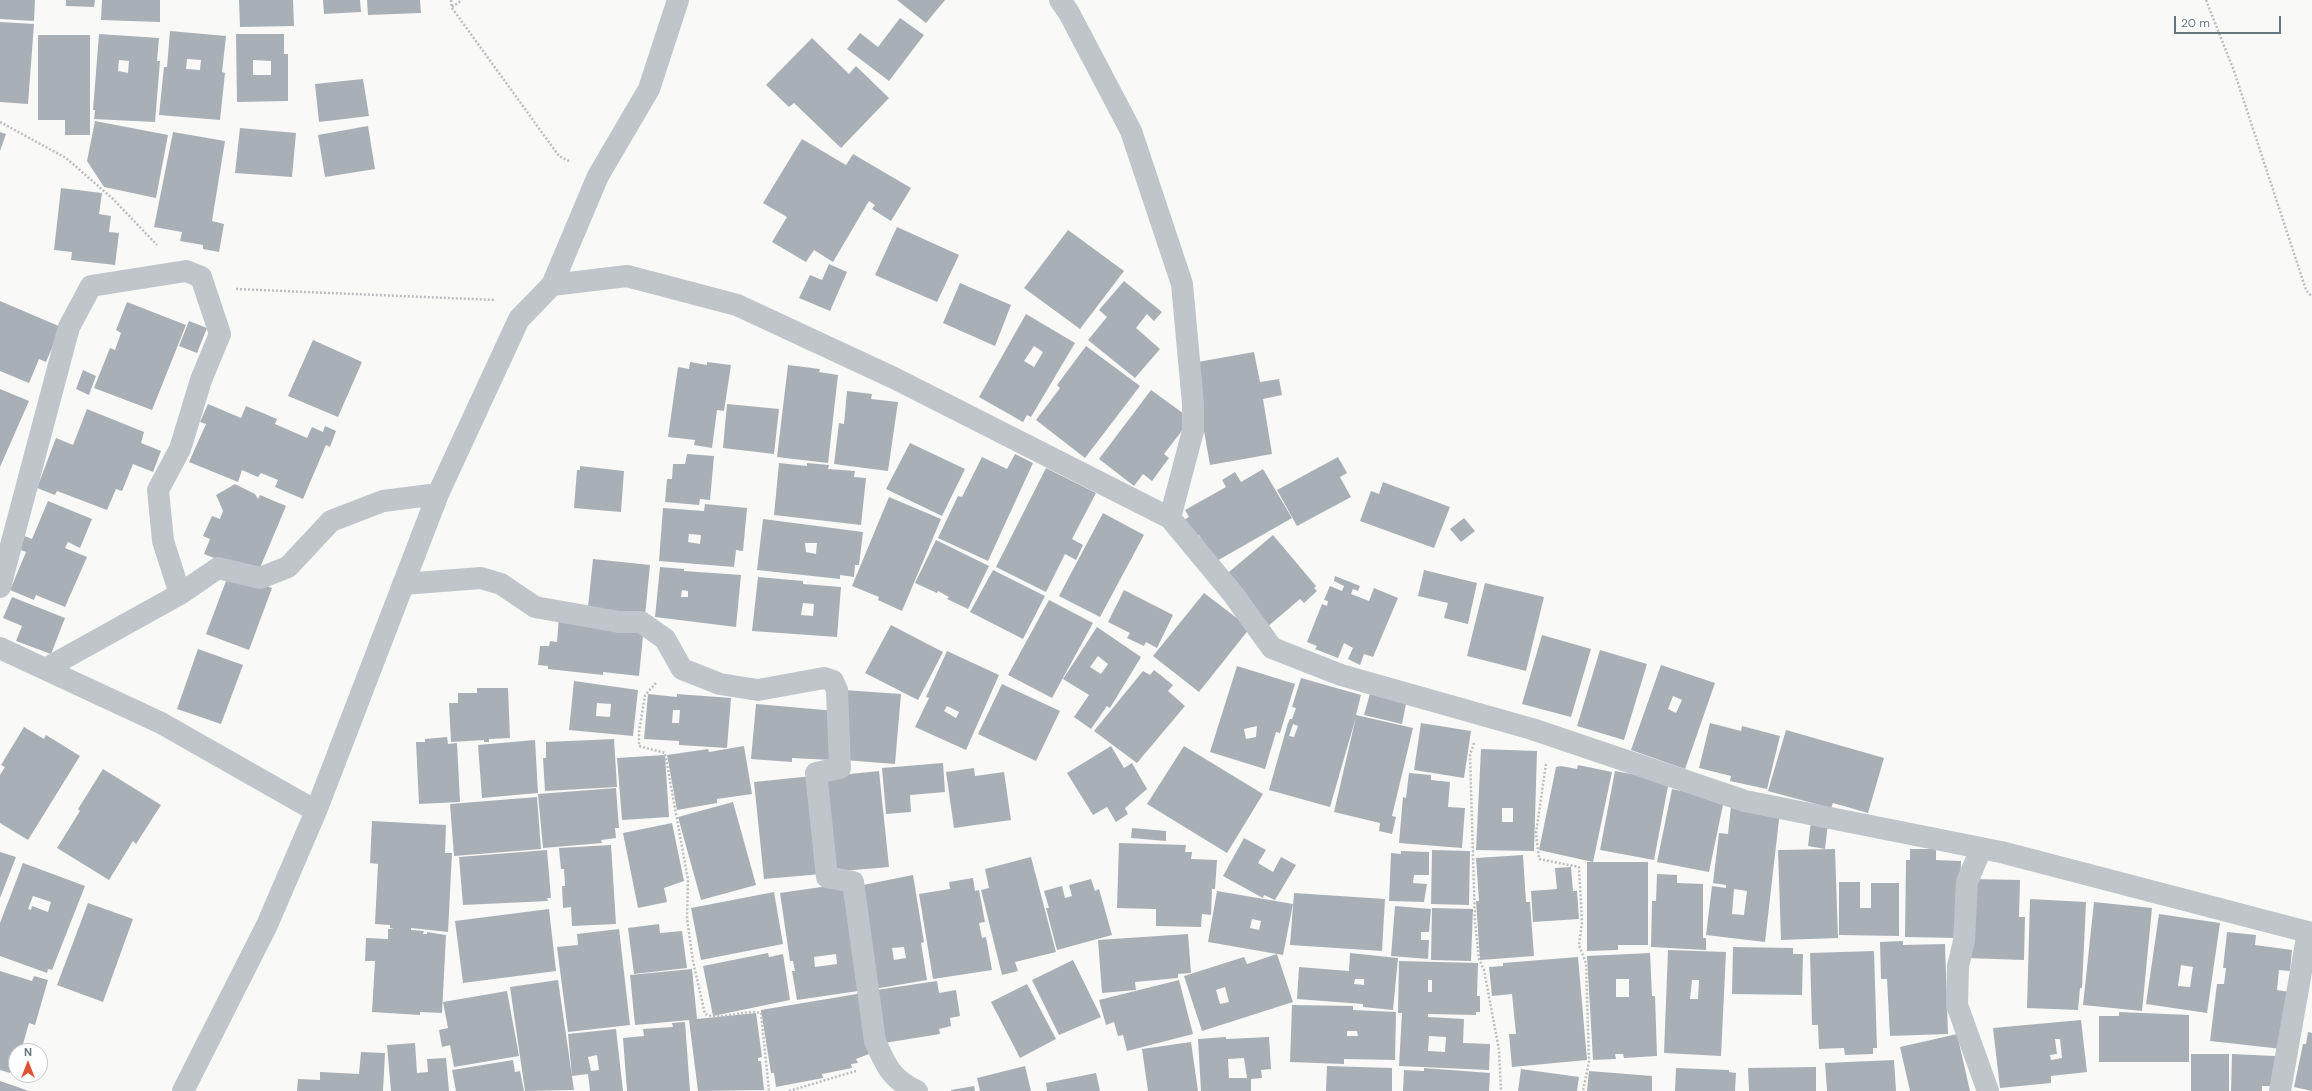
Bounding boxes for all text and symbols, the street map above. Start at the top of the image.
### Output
scale bar [2176,8,2283,34]
text: 20 m [2181,15,2210,31]
north arrow [8,1043,48,1083]
text: N [24,1045,32,1059]

